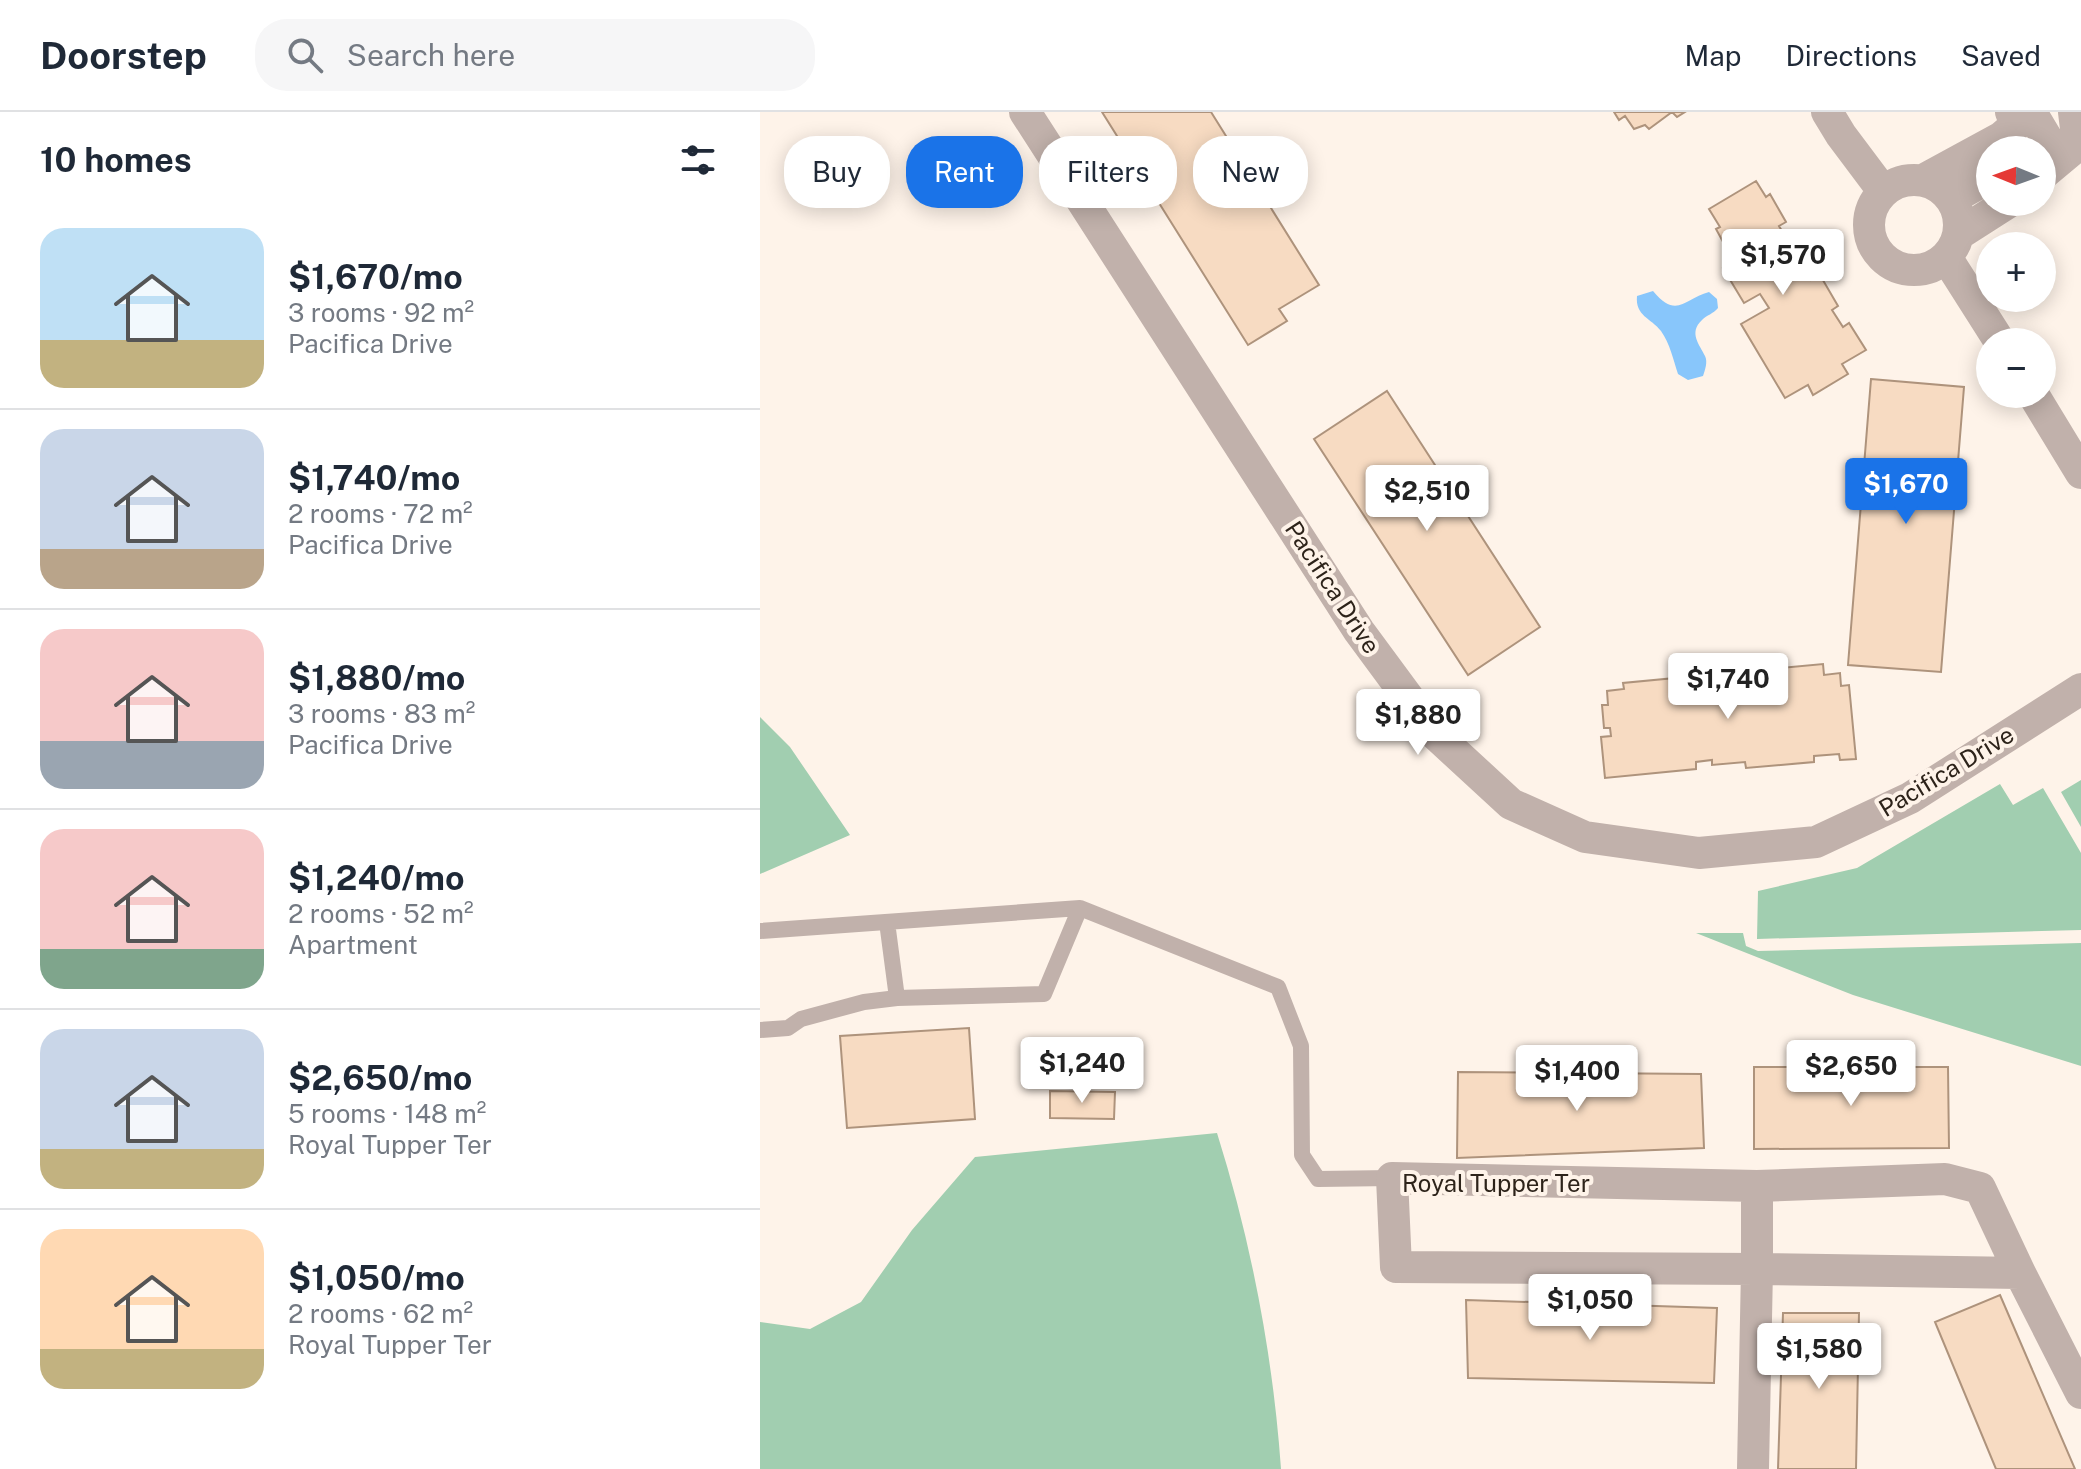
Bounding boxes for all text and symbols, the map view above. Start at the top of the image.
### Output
search box [255,19,815,91]
text: Doorstep [40,33,207,78]
icon: search [283,33,327,77]
text: Search here [347,37,515,73]
text: Map [1685,39,1741,72]
text: Directions [1785,39,1917,72]
text: Saved [1961,39,2041,72]
chip: Buy [784,136,890,208]
chip: Rent [906,136,1023,208]
chip: Filters [1039,136,1177,208]
chip: New [1193,136,1308,208]
north arrow [1976,136,2056,216]
map controls [1976,136,2056,408]
icon: filters [676,138,720,182]
text: 10 homes [40,140,192,180]
pin: $1,570 [1718,229,1848,297]
button: + [1976,232,2056,312]
text: $1,570 [1740,239,1826,270]
text: $1,670/mo [288,257,463,297]
icon: home [104,260,200,356]
text: 3 rooms · 92 m² [288,297,474,328]
text: Pacifica Drive [288,328,453,359]
button: − [1976,328,2056,408]
text: $1,740/mo [288,458,460,498]
pin: $1,670 [1841,458,1971,526]
icon: home [104,461,200,557]
pin: $2,510 [1362,465,1492,533]
text: $1,670 [1863,468,1949,499]
text: $2,510 [1384,475,1470,506]
text: 2 rooms · 72 m² [288,498,473,529]
street label: Pacifica Drive [1280,516,1386,658]
text: Pacifica Drive [288,529,453,560]
pin: $1,740 [1663,653,1793,721]
text: $1,880/mo [288,658,465,698]
icon: home [104,661,200,757]
text: $1,740 [1686,663,1770,694]
pin: $1,880 [1353,689,1483,757]
text: 3 rooms · 83 m² [288,698,475,729]
text: $1,880 [1374,699,1462,730]
street label: Pacifica Drive [1874,720,2018,822]
text: Pacifica Drive [288,729,453,760]
text: $1,240/mo [288,858,465,898]
icon: home [104,861,200,957]
text: 2 rooms · 52 m² [288,898,474,929]
text: Apartment [288,929,418,960]
pin: $1,240 [1017,1037,1147,1105]
pin: $2,650 [1786,1040,1916,1108]
pin: $1,400 [1512,1045,1642,1113]
text: $1,240 [1039,1047,1125,1078]
text: $2,650 [1805,1050,1897,1081]
text: $1,400 [1534,1055,1620,1086]
text: $2,650/mo [288,1058,472,1098]
icon: home [104,1061,200,1157]
text: 5 rooms · 148 m² [288,1098,486,1129]
text: Royal Tupper Ter [288,1129,492,1160]
street label: Royal Tupper Ter [1402,1169,1590,1197]
text: $1,050/mo [288,1258,465,1298]
icon: home [104,1261,200,1357]
pin: $1,050 [1525,1274,1655,1342]
text: $1,050 [1546,1284,1634,1315]
text: 2 rooms · 62 m² [288,1298,473,1329]
pin: $1,580 [1754,1323,1884,1391]
text: Royal Tupper Ter [288,1329,492,1360]
text: $1,580 [1775,1333,1863,1364]

